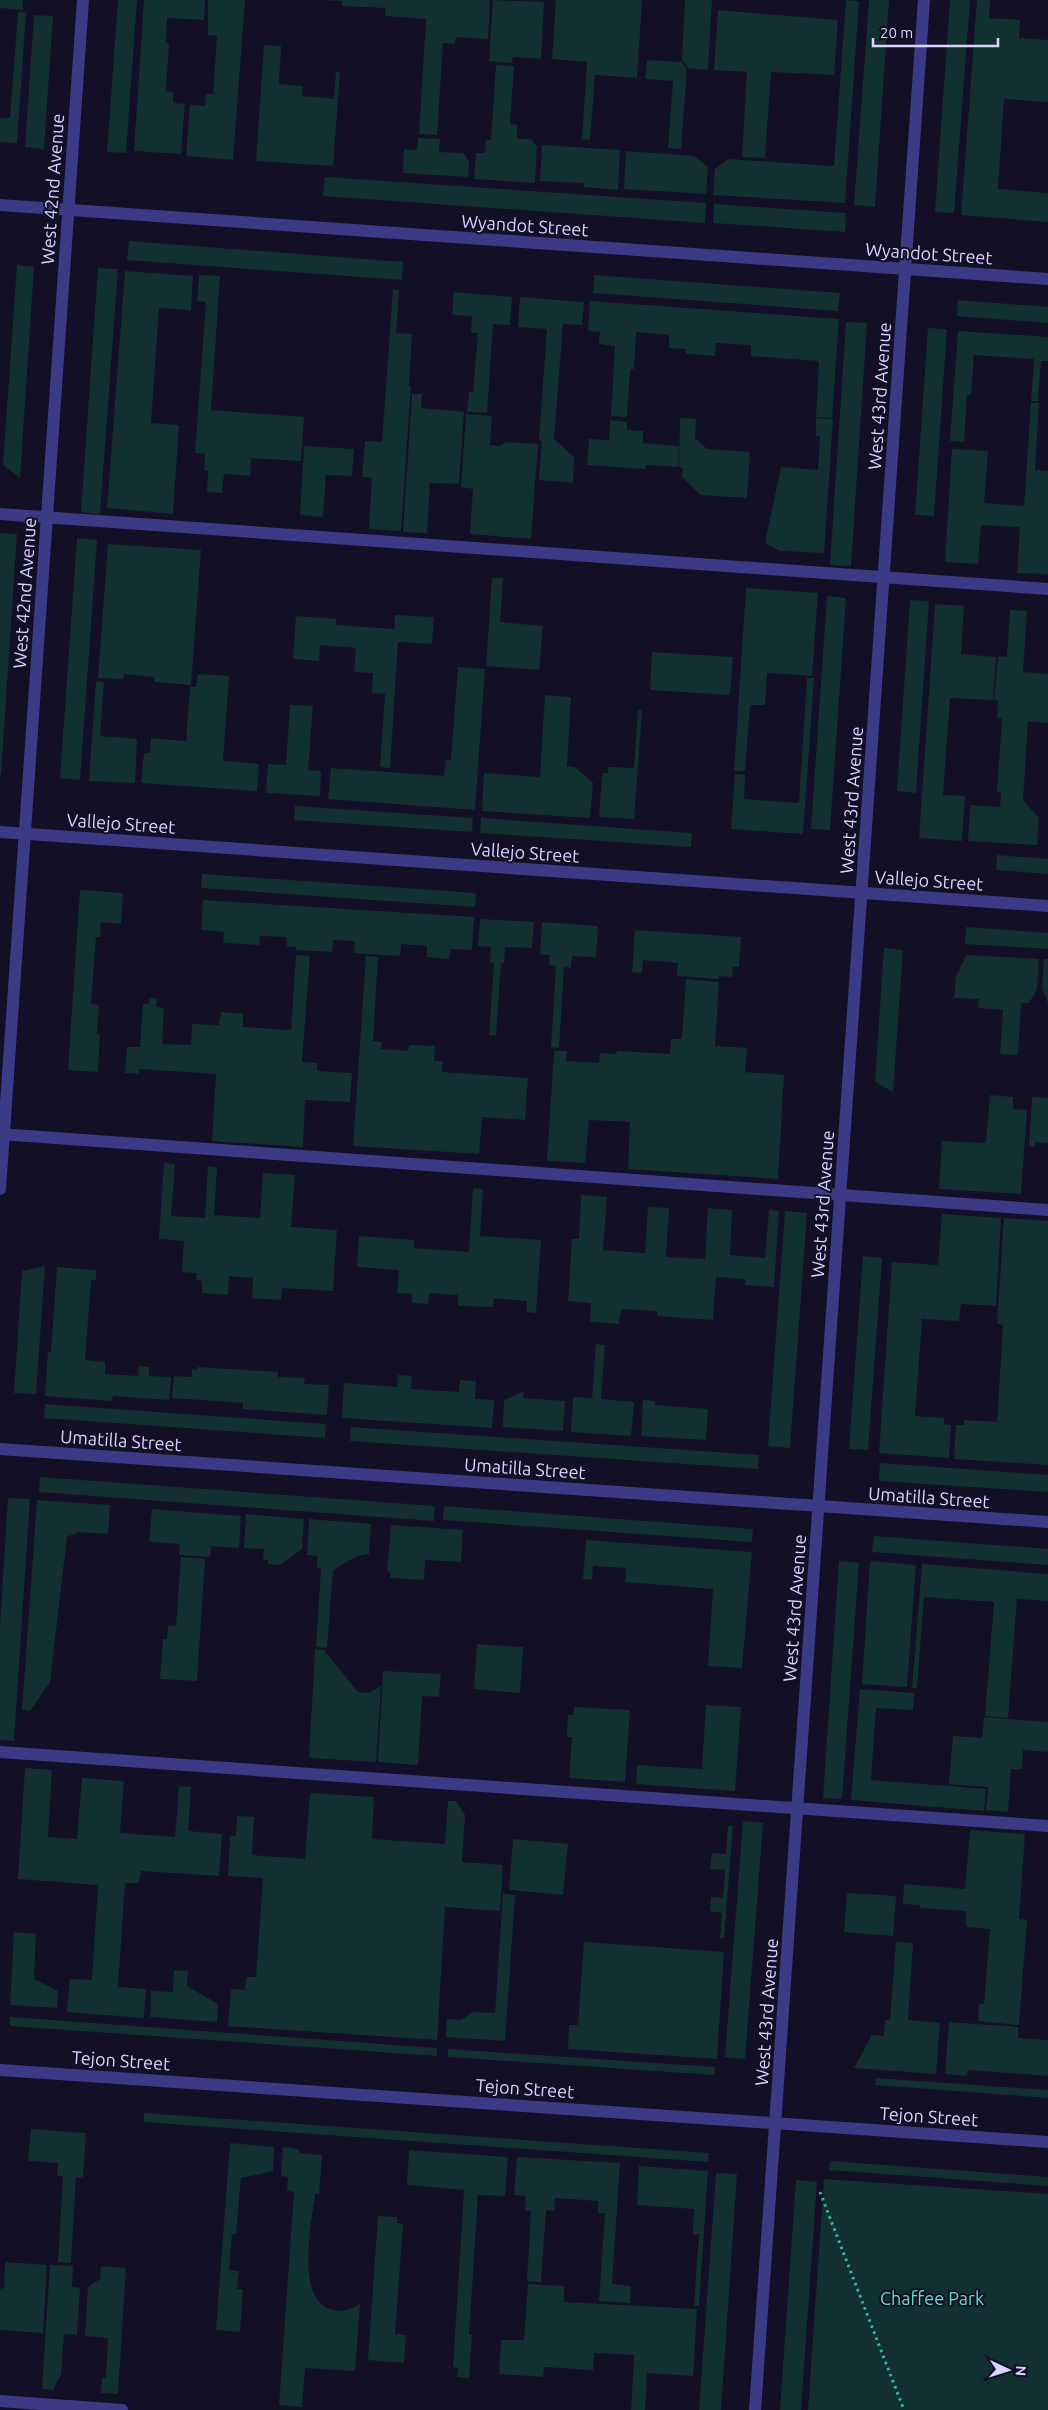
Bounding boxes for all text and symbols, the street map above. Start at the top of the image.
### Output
scale bar [873,15,998,47]
text: 20 m [880,24,913,41]
street label: West 42nd Avenue [37,113,67,265]
street label: Wyandot Street [461,211,589,239]
street label: Wyandot Street [865,239,993,267]
street label: West 43rd Avenue [864,322,894,470]
street label: West 42nd Avenue [9,517,39,669]
street label: West 43rd Avenue [836,726,866,874]
street label: Vallejo Street [66,809,176,837]
street label: Vallejo Street [470,838,580,866]
street label: Vallejo Street [874,866,984,894]
street label: West 43rd Avenue [807,1130,837,1278]
street label: Umatilla Street [60,1426,182,1454]
street label: Umatilla Street [464,1454,586,1482]
street label: Umatilla Street [868,1483,990,1511]
street label: West 43rd Avenue [779,1534,809,1682]
street label: West 43rd Avenue [751,1938,781,2086]
street label: Tejon Street [71,2047,171,2073]
street label: Tejon Street [475,2075,575,2101]
street label: Tejon Street [879,2103,979,2129]
park label: Chaffee Park [880,2288,984,2308]
north arrow [983,2345,1033,2395]
text: N [1013,2365,1029,2377]

